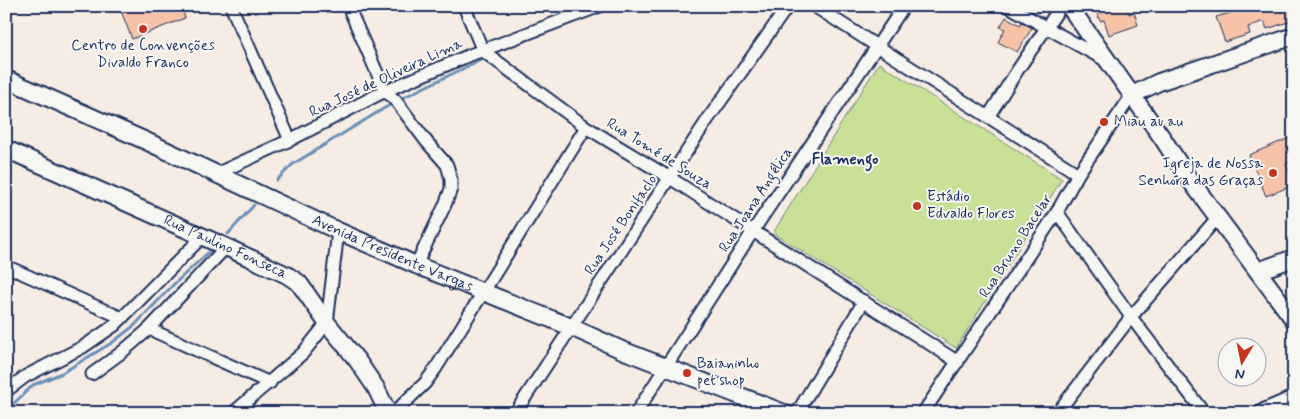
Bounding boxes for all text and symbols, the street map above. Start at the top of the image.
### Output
marker: Centro de Convenções Divaldo Franco [137,23,149,35]
street label: Rua José de Oliveira Lima [306,33,467,122]
place label: Centro de Convenções Divaldo Franco [71,36,215,73]
place label: Miau au au [1114,112,1183,132]
street label: Rua Tomé de Souza [603,114,716,195]
marker: Miau au au [1098,116,1110,128]
street label: Rua Joana Angélica [715,143,798,257]
district label: Flamengo [812,149,878,172]
place label: Igreja de Nossa Senhora das Graças [1138,154,1264,191]
marker: Igreja de Nossa Senhora das Graças [1267,167,1279,179]
street label: Rua José Bonifaclo [580,171,662,279]
place label: Estádio Edvaldo Flores [927,187,1015,224]
street label: Rua Bruno Bacelar [975,190,1057,302]
marker: Estádio Edvaldo Flores [911,200,923,212]
street label: Rua Paulino Fonseca [160,210,290,284]
street label: Avenida Presidente Vargas [309,210,476,297]
north arrow [1218,336,1268,386]
place label: Baianinho pet shop [697,354,759,391]
text: N [1234,364,1246,383]
marker: Baianinho pet shop [681,367,693,379]

